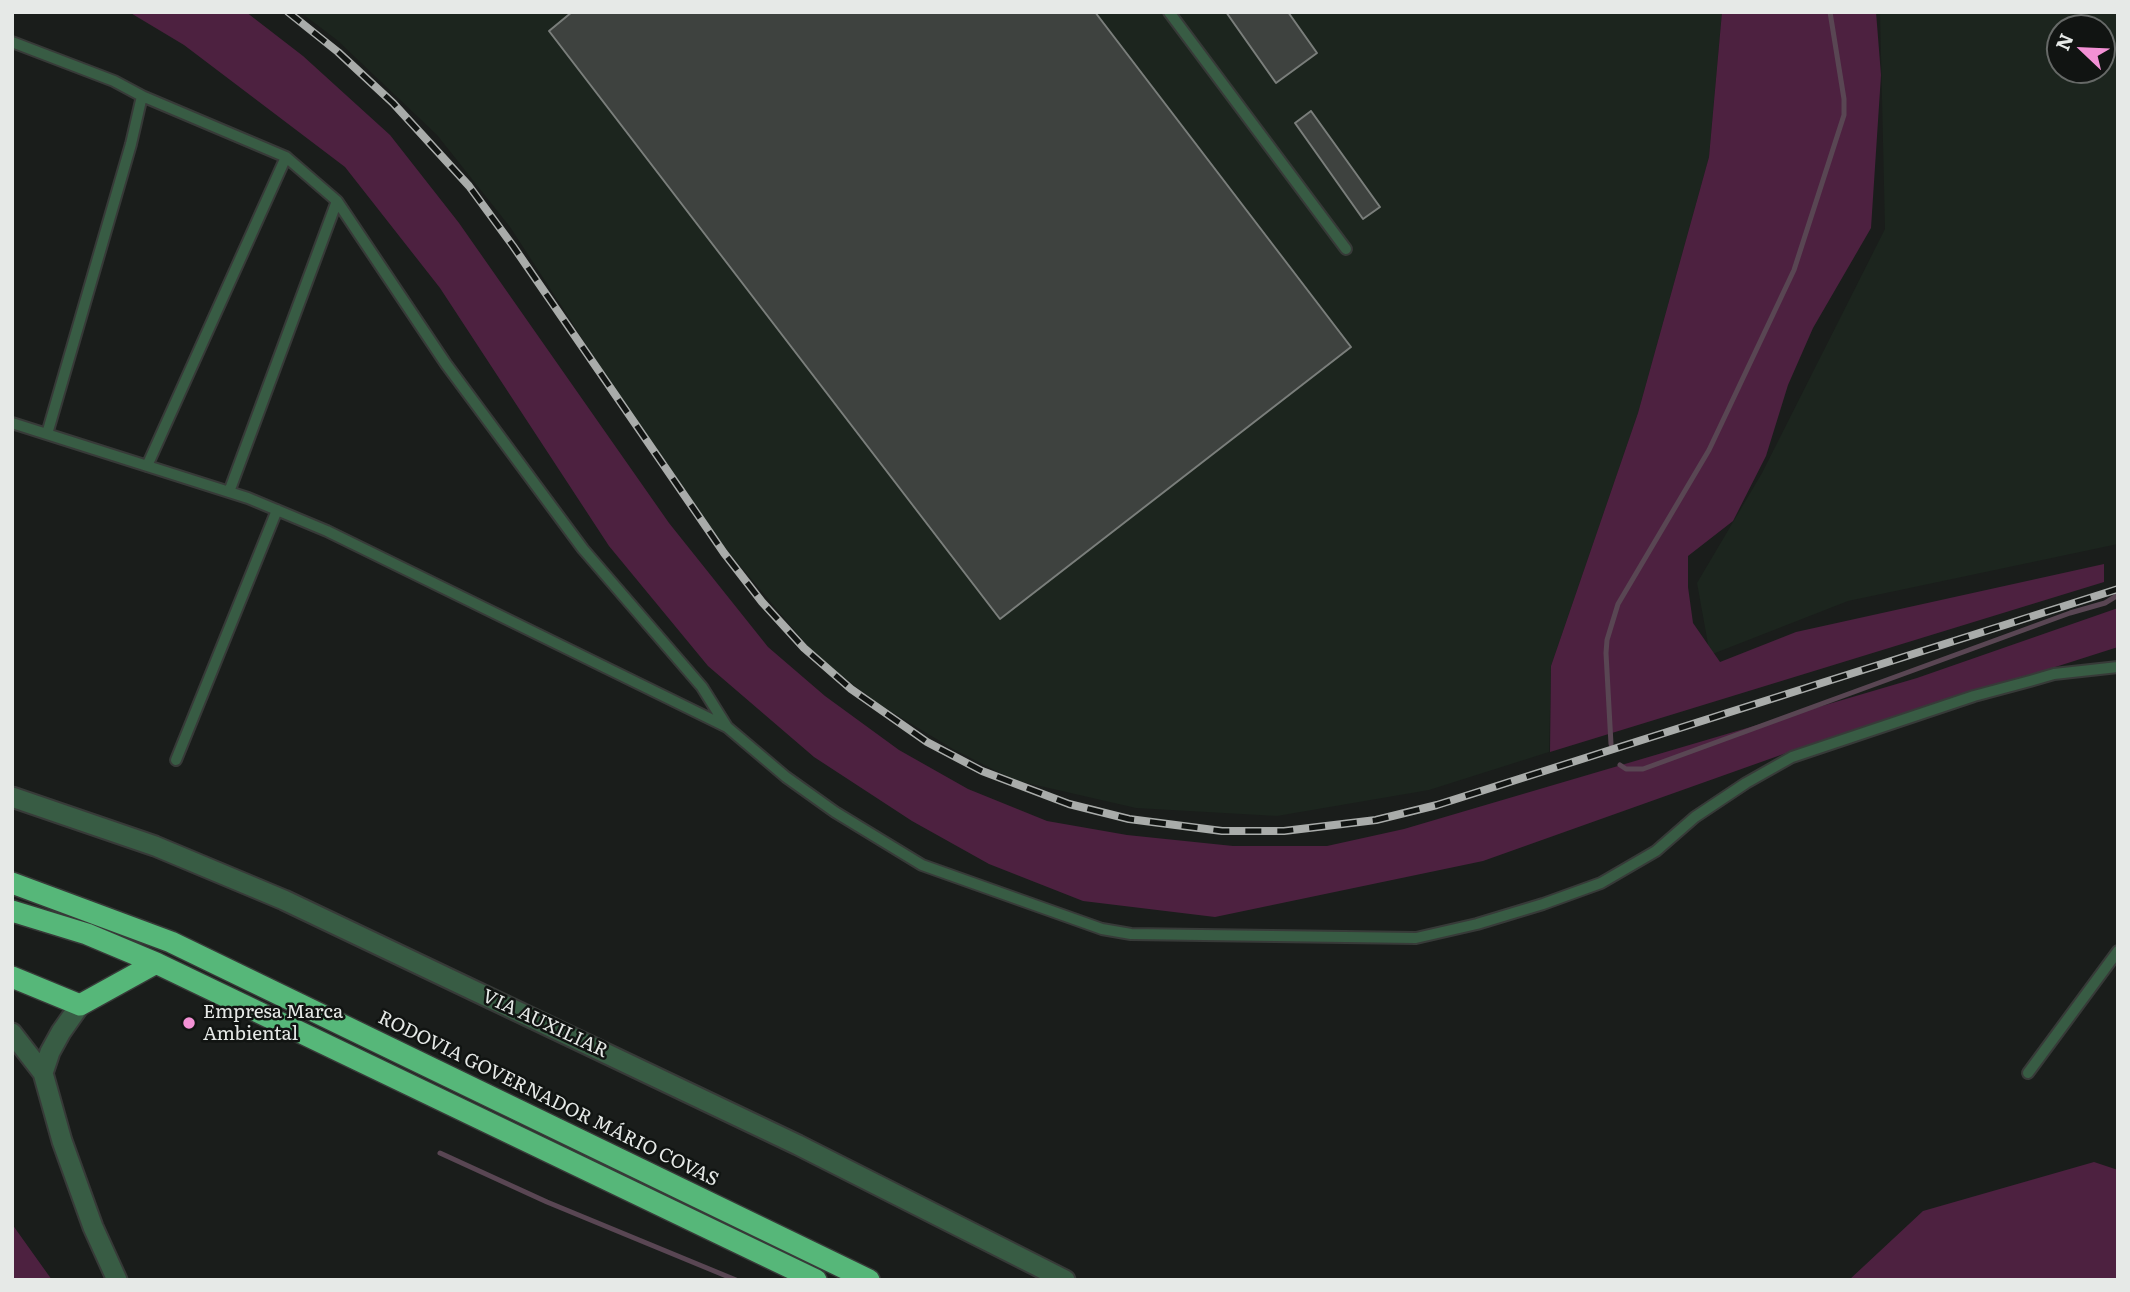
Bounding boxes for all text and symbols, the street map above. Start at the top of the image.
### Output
north arrow [2046,14,2116,84]
text: N [2048,29,2080,54]
street label: VIA AUXILIAR [478,985,612,1063]
place label: Empresa Marca Ambiental [203,1001,343,1045]
street label: RODOVIA GOVERNADOR MÁRIO COVAS [374,1006,722,1192]
marker: Empresa Marca Ambiental [181,1015,197,1031]

